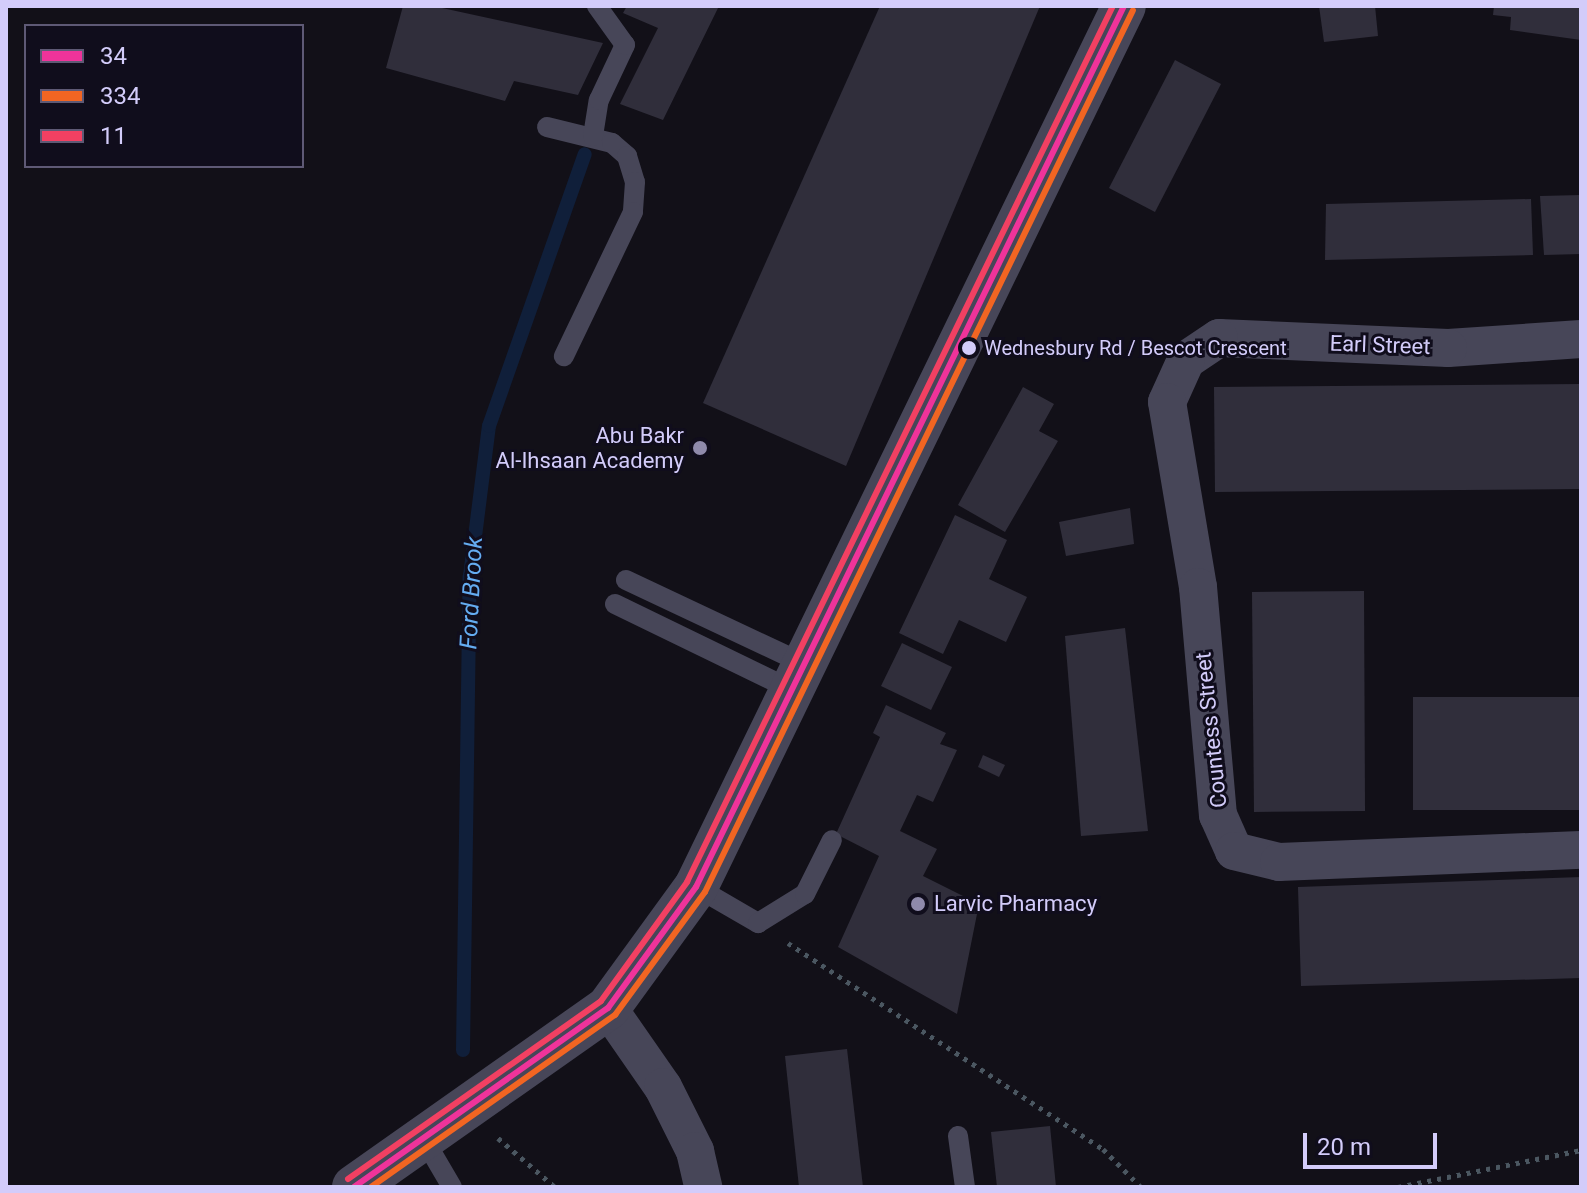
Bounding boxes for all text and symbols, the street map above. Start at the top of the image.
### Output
legend [24,24,304,168]
text: 34 [100,42,127,70]
text: 334 [100,82,140,110]
text: 11 [100,122,127,150]
street label: Earl Street [1329,330,1431,360]
place label: Wednesbury Rd / Bescot Crescent [984,336,1287,360]
marker: Wednesbury Rd / Bescot Crescent [961,340,977,356]
place label: Abu Bakr Al-Ihsaan Academy [496,422,684,474]
marker: Abu Bakr Al-Ihsaan Academy [691,439,709,457]
water label: Ford Brook [455,536,489,650]
street label: Countess Street [1190,651,1232,809]
place label: Larvic Pharmacy [934,891,1097,917]
marker: Larvic Pharmacy [909,895,927,913]
scale bar [1307,1117,1441,1167]
text: 20 m [1317,1133,1371,1161]

